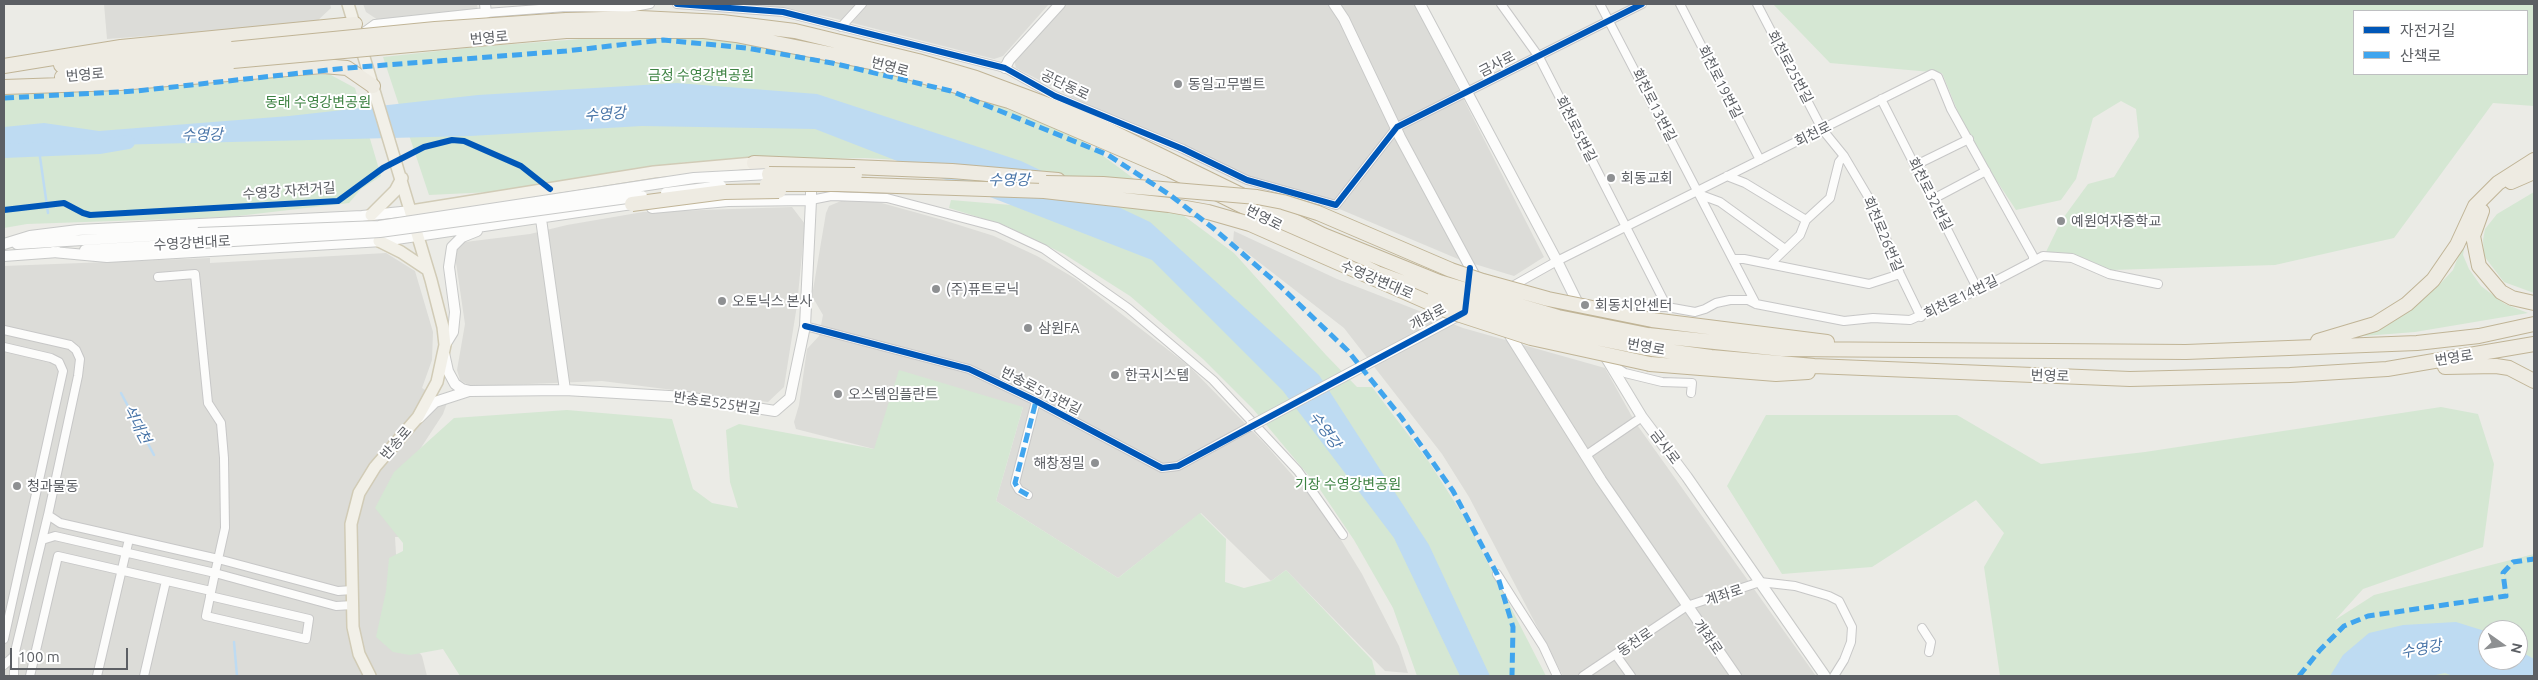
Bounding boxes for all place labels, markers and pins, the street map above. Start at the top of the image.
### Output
place label: 동일고무벨트 [1188,76,1265,92]
marker: 동일고무벨트 [1172,78,1184,90]
place label: 회동교회 [1621,170,1673,186]
marker: 회동교회 [1605,172,1617,184]
place label: 예원여자중학교 [2071,213,2161,229]
marker: 예원여자중학교 [2055,215,2067,227]
place label: (주)퓨트로닉 [946,281,1019,297]
marker: (주)퓨트로닉 [930,283,942,295]
place label: 오토닉스 본사 [732,293,812,309]
marker: 오토닉스 본사 [716,295,728,307]
place label: 회동치안센터 [1595,297,1672,313]
marker: 회동치안센터 [1579,299,1591,311]
place label: 삼원FA [1038,320,1080,336]
marker: 삼원FA [1022,322,1034,334]
place label: 한국시스템 [1125,367,1189,383]
marker: 한국시스템 [1109,369,1121,381]
place label: 오스템임플란트 [848,386,938,402]
marker: 오스템임플란트 [832,388,844,400]
place label: 해창정밀 [1033,455,1085,471]
marker: 해창정밀 [1089,457,1101,469]
place label: 청과물동 [27,478,79,494]
marker: 청과물동 [11,480,23,492]

